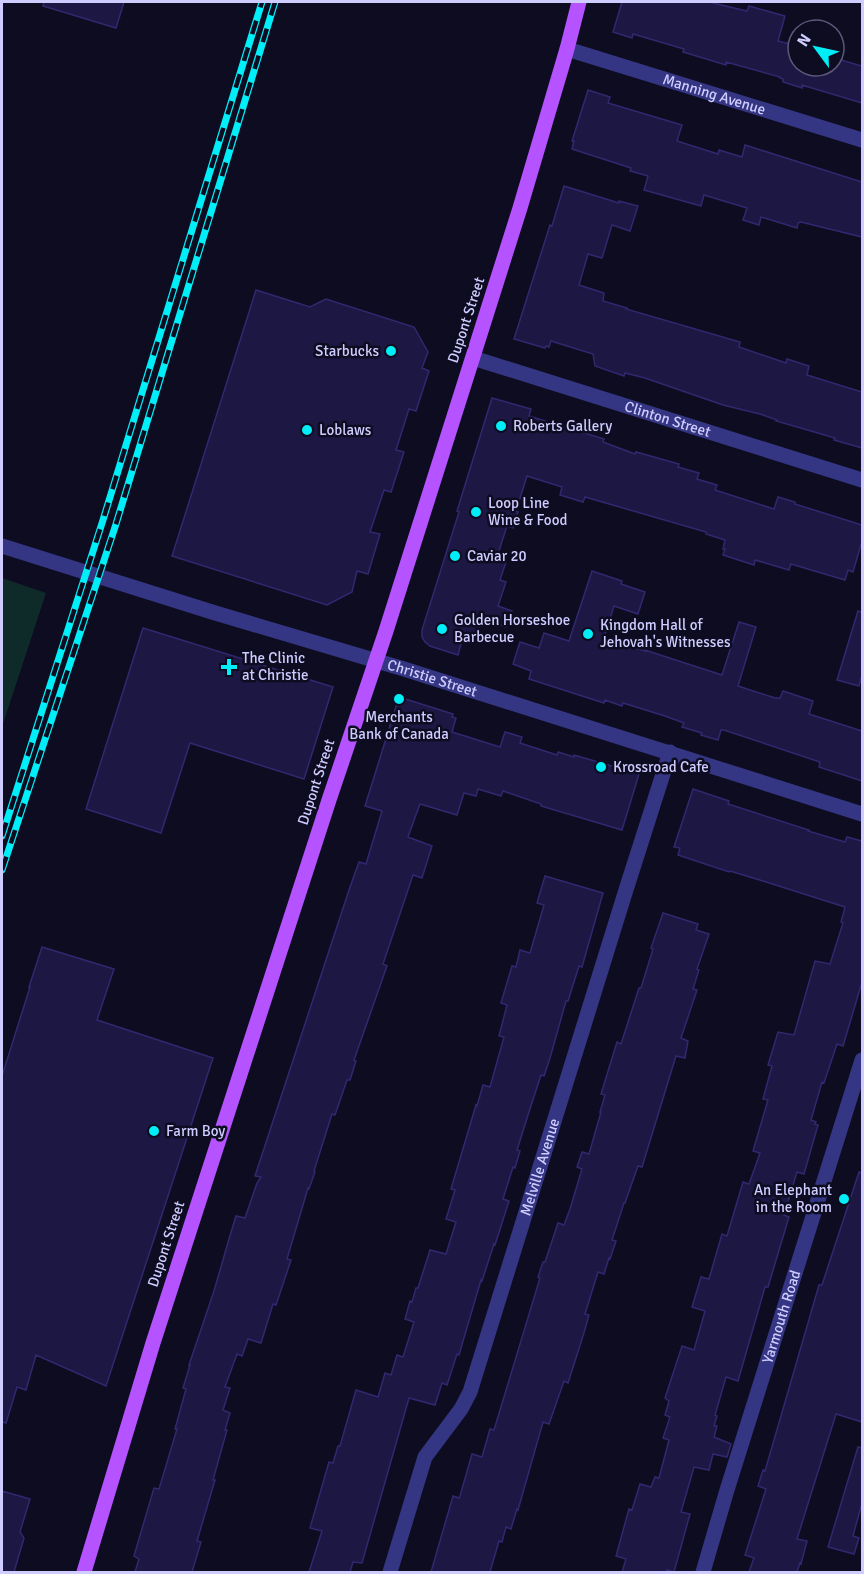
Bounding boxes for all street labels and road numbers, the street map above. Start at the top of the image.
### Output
street label: Manning Avenue [661,70,768,119]
street label: Dupont Street [444,275,488,365]
street label: Clinton Street [622,397,713,441]
street label: Christie Street [385,656,479,701]
street label: Dupont Street [294,737,338,827]
street label: Melville Avenue [516,1116,563,1218]
street label: Dupont Street [144,1199,188,1289]
street label: Yarmouth Road [758,1268,804,1366]

